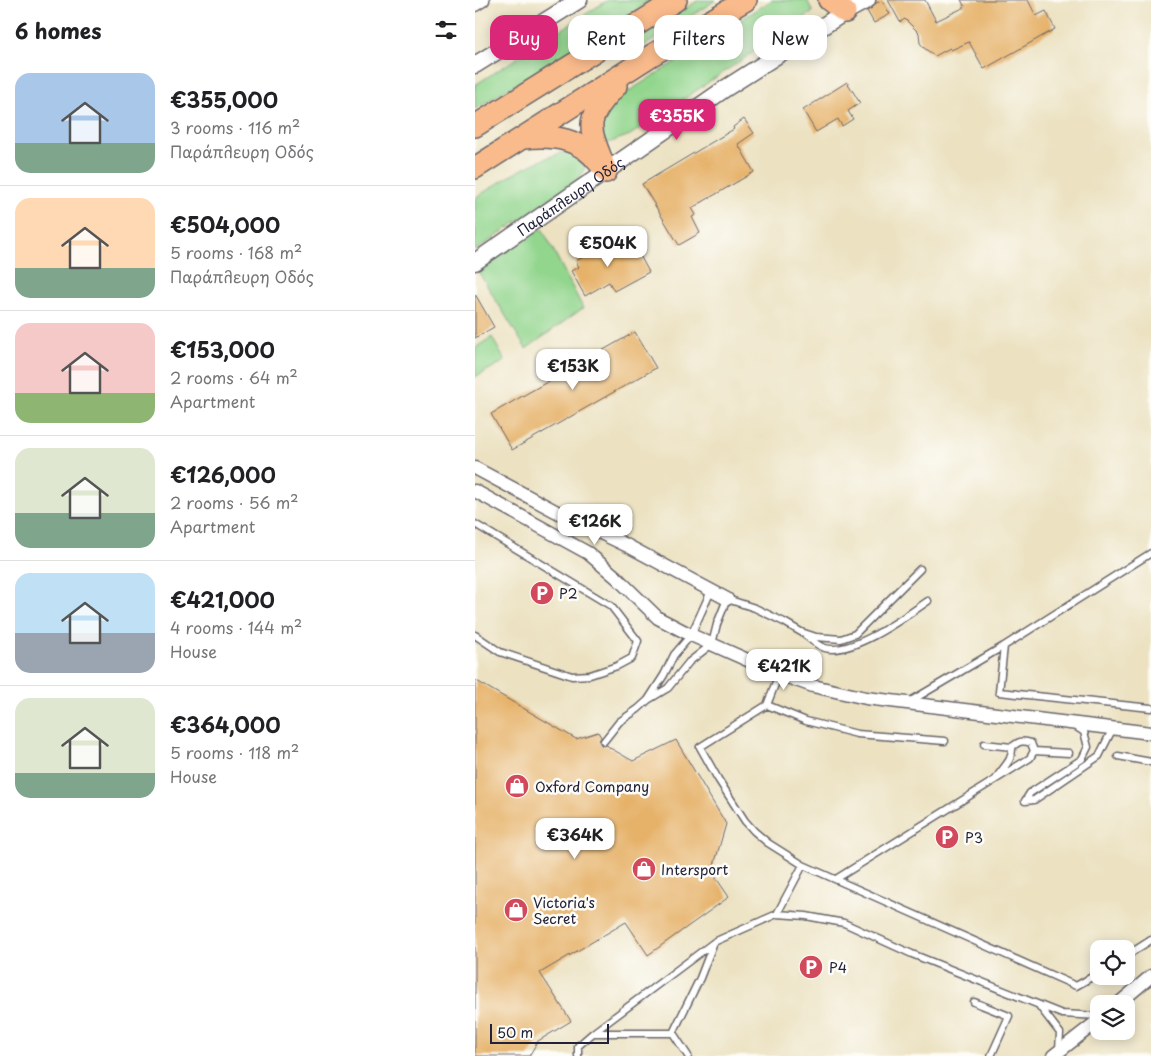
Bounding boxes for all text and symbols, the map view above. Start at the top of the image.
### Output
text: 6 homes [15,14,101,46]
chip: Buy [490,15,558,60]
chip: Rent [568,15,644,60]
chip: Filters [654,15,743,60]
chip: New [753,15,827,60]
icon: filters [432,16,460,44]
text: €355,000 [170,83,278,115]
icon: home [55,93,115,153]
pin: €355K [642,98,712,141]
text: €355K [649,103,705,127]
text: 3 rooms · 116 m² [170,115,300,139]
text: Παράπλευρη Οδός [170,139,314,163]
street label: Παράπλευρη Οδός [513,151,628,240]
text: €504,000 [170,208,280,240]
icon: home [55,218,115,278]
pin: €504K [573,226,643,268]
text: €504K [579,230,637,254]
text: 5 rooms · 168 m² [170,240,302,264]
text: Παράπλευρη Οδός [170,264,314,288]
text: €153,000 [170,333,275,365]
icon: home [55,343,115,403]
pin: €153K [538,348,608,391]
text: €153K [547,353,599,377]
text: 2 rooms · 64 m² [170,365,298,389]
text: Apartment [170,389,255,413]
text: €126,000 [170,458,276,490]
icon: home [55,468,115,528]
text: 2 rooms · 56 m² [170,490,299,514]
pin: €126K [560,504,630,546]
text: €126K [569,508,622,532]
text: Apartment [170,514,255,538]
parking icon: P2 [529,580,555,606]
text: €421,000 [170,583,275,615]
place label: P2 [559,583,578,604]
icon: home [55,593,115,653]
text: 4 rooms · 144 m² [170,615,302,639]
text: House [170,639,217,663]
pin: €421K [749,648,819,691]
text: €421K [757,653,811,677]
text: €364,000 [170,708,280,740]
icon: home [55,718,115,778]
text: 5 rooms · 118 m² [170,740,299,764]
text: House [170,764,217,788]
shop icon: Oxford Company [504,773,530,799]
place label: Oxford Company [535,776,649,797]
pin: €364K [540,818,610,860]
text: €364K [547,822,603,846]
parking icon: P3 [934,824,960,850]
place label: P3 [965,827,983,848]
shop icon: Intersport [631,856,657,882]
place label: Intersport [661,859,729,880]
place label: Victoria's Secret [533,892,595,929]
shop icon: Victoria's Secret [503,897,529,923]
map controls [1090,940,1135,1040]
button: locate [1090,940,1135,985]
parking icon: P4 [798,954,824,980]
place label: P4 [829,957,847,978]
button: layers [1090,995,1135,1040]
scale bar [490,1021,609,1044]
text: 50 m [497,1022,533,1043]

